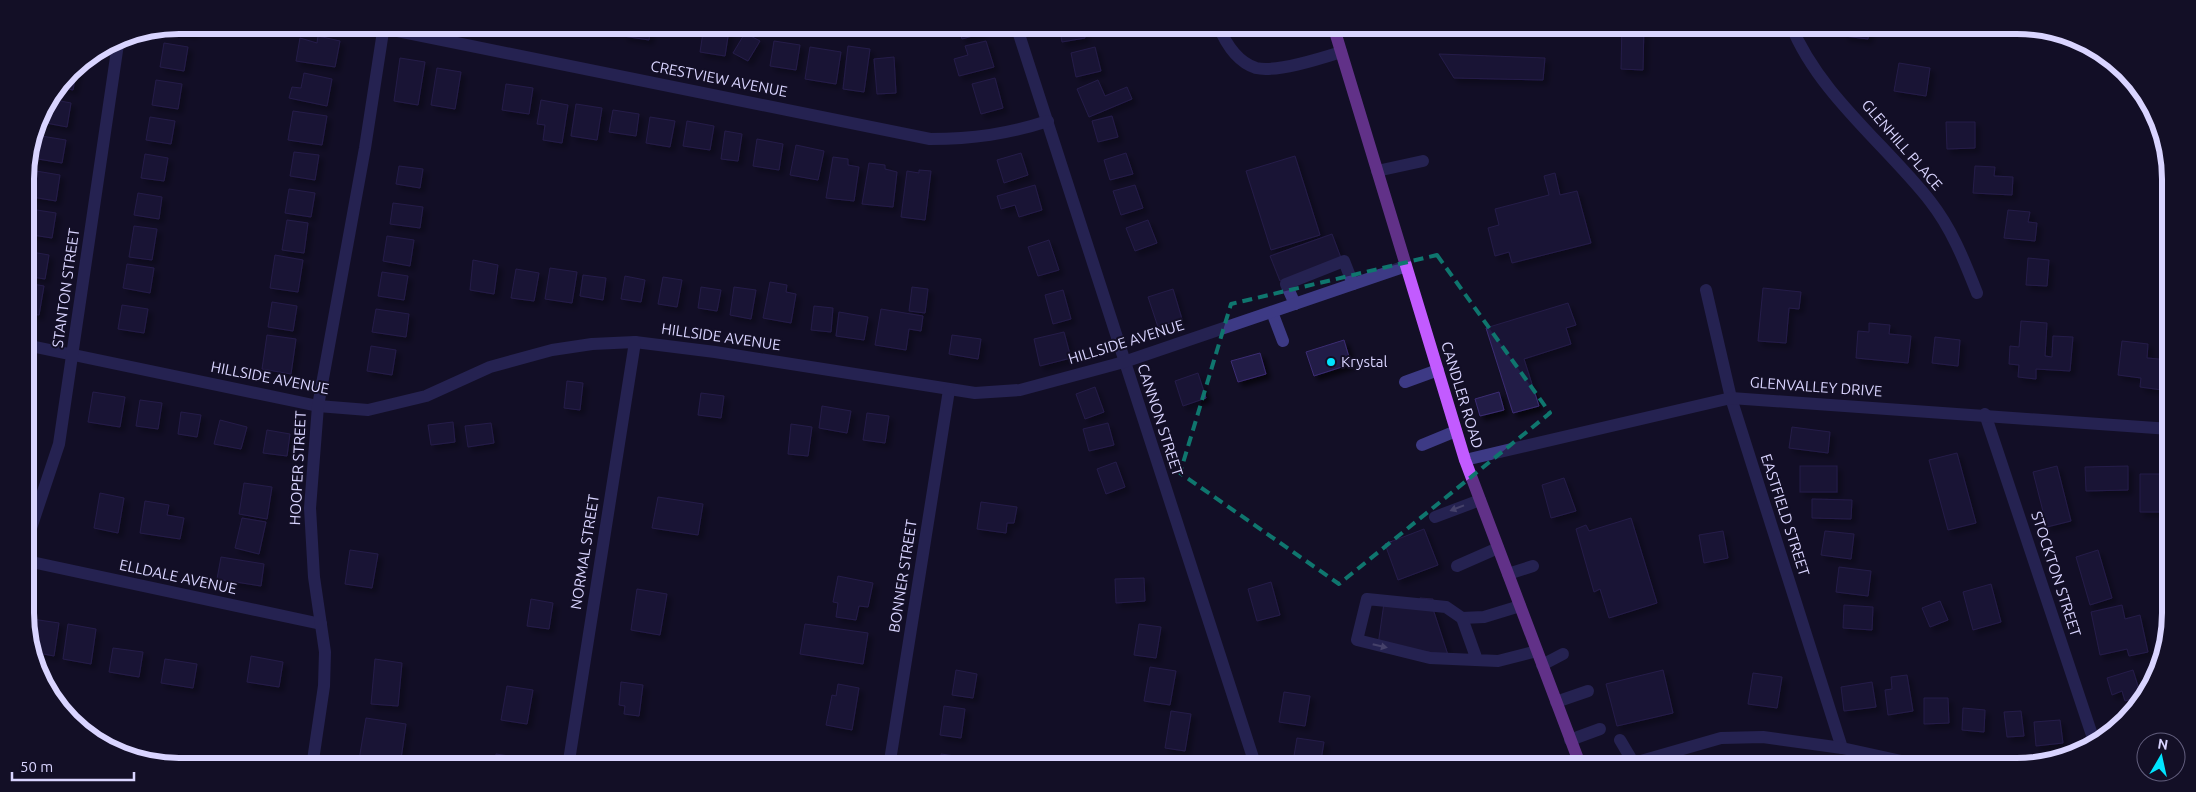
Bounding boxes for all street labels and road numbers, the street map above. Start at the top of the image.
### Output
street label: CRESTVIEW AVENUE [649,57,789,100]
street label: GLENHILL PLACE [1859,96,1946,193]
street label: STANTON STREET [49,226,82,349]
street label: HILLSIDE AVENUE [1066,316,1186,367]
street label: HILLSIDE AVENUE [660,320,782,353]
street label: CANDLER ROAD [1438,339,1487,450]
street label: HILLSIDE AVENUE [209,358,331,397]
street label: CANNON STREET [1134,361,1187,479]
street label: GLENVALLEY DRIVE [1749,373,1883,400]
street label: HOOPER STREET [286,410,309,526]
street label: EASTFIELD STREET [1758,452,1813,579]
street label: NORMAL STREET [567,493,602,611]
street label: STOCKTON STREET [2028,509,2085,639]
street label: BONNER STREET [885,517,920,634]
street label: ELLDALE AVENUE [118,556,238,597]

